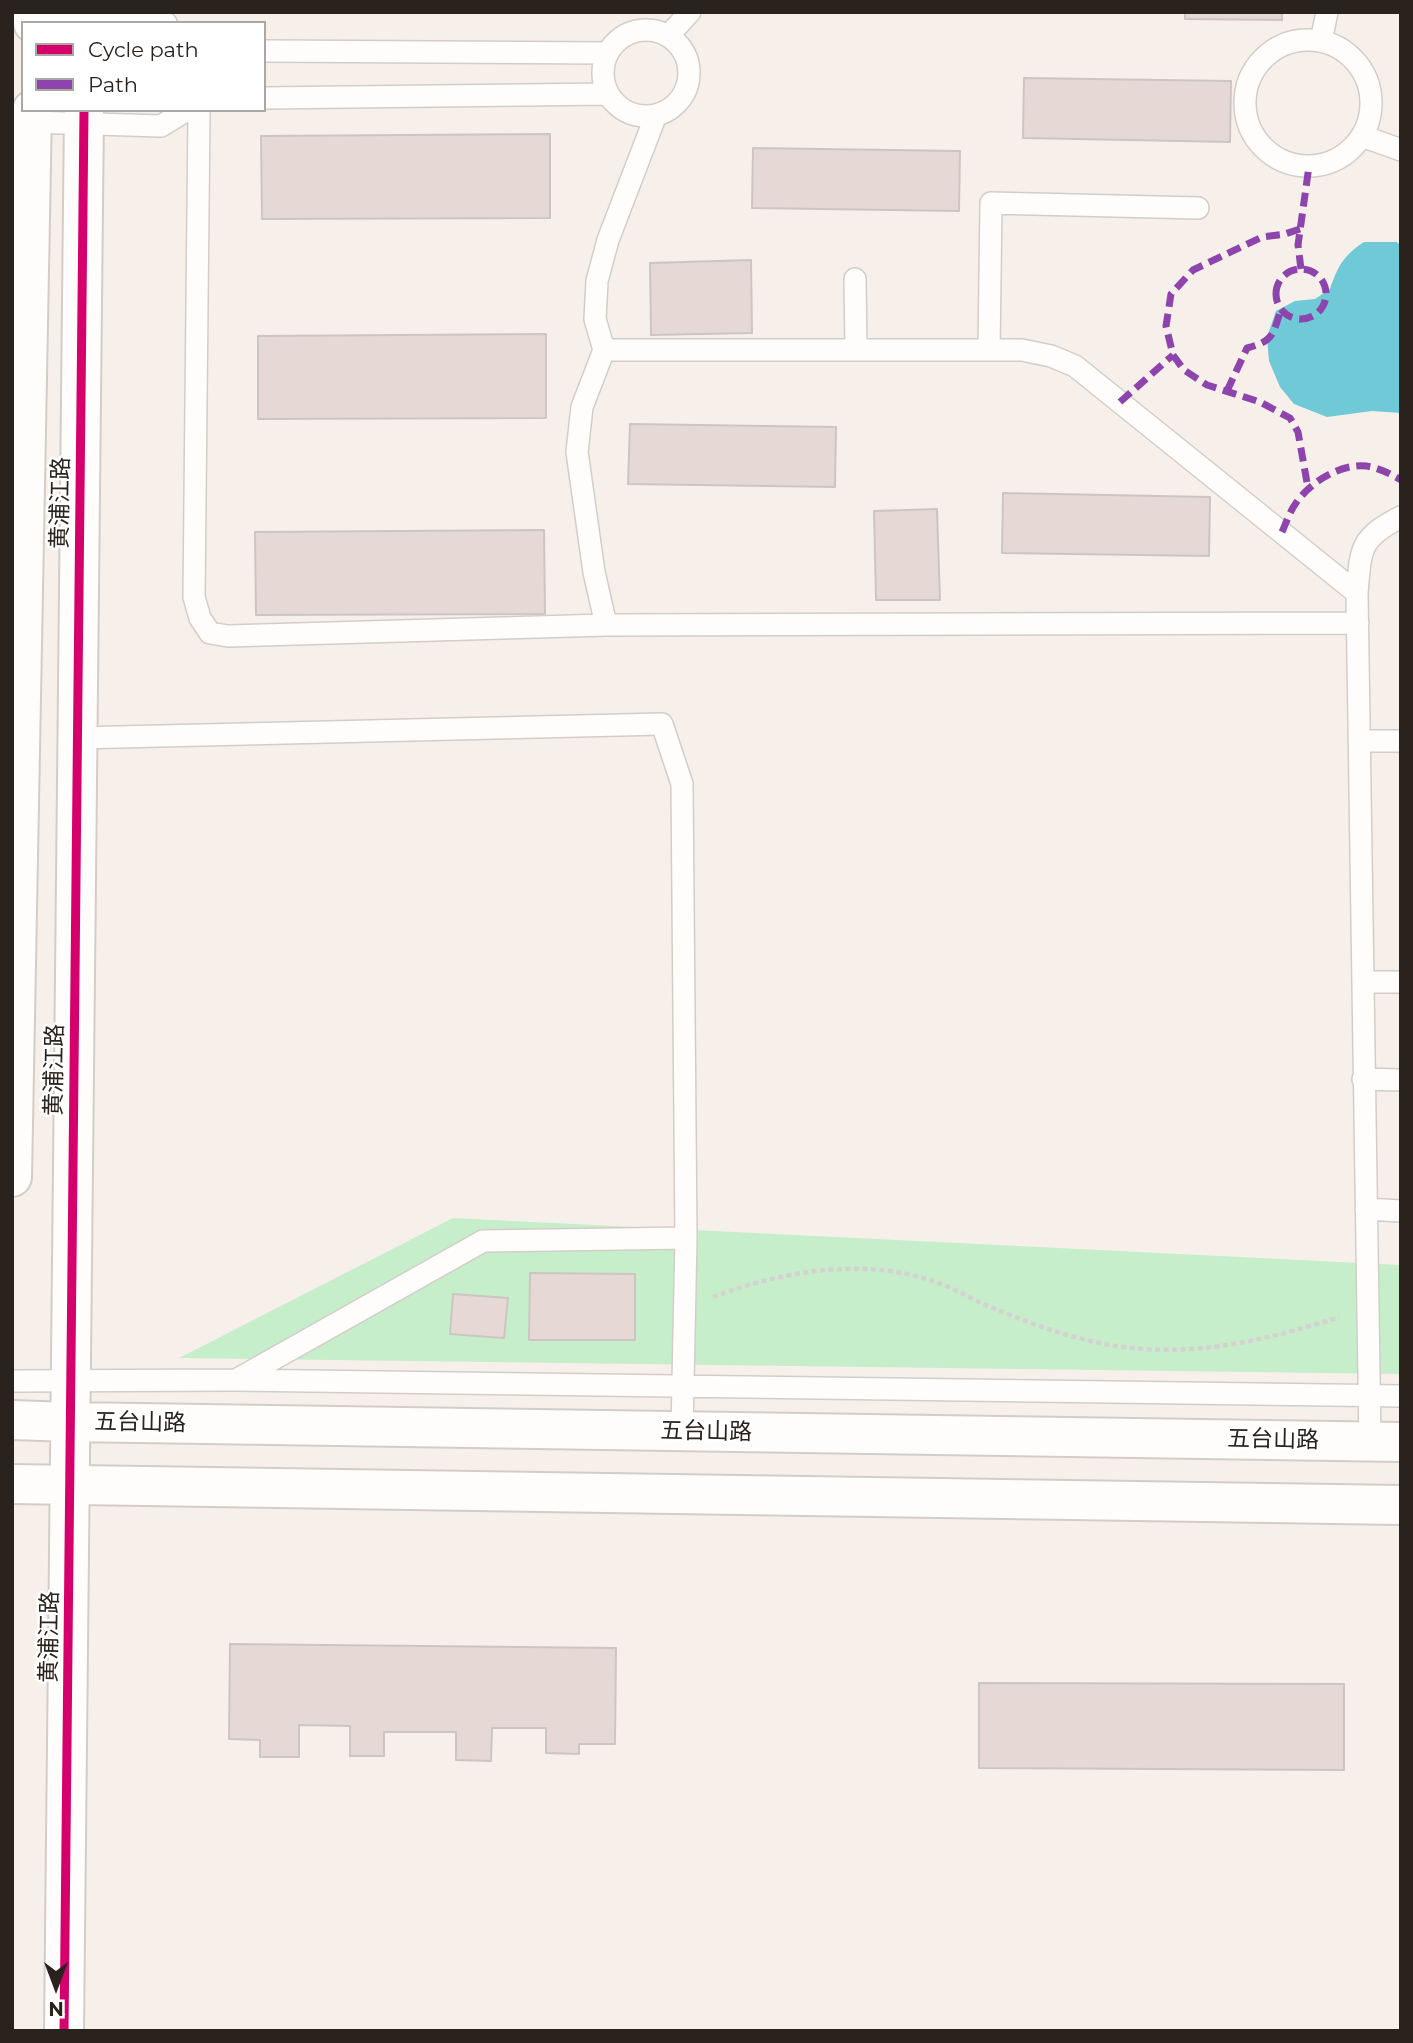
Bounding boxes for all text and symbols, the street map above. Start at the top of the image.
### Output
legend [21,21,266,112]
text: Cycle path [88,37,199,62]
text: Path [88,72,138,97]
street label: 黄浦江路 [46,457,76,549]
street label: 黄浦江路 [40,1024,70,1116]
street label: 五台山路 [94,1408,186,1438]
street label: 五台山路 [660,1417,752,1447]
street label: 五台山路 [1227,1425,1319,1455]
street label: 黄浦江路 [35,1591,65,1683]
north arrow [21,1952,91,2022]
text: N [48,1997,64,2020]

